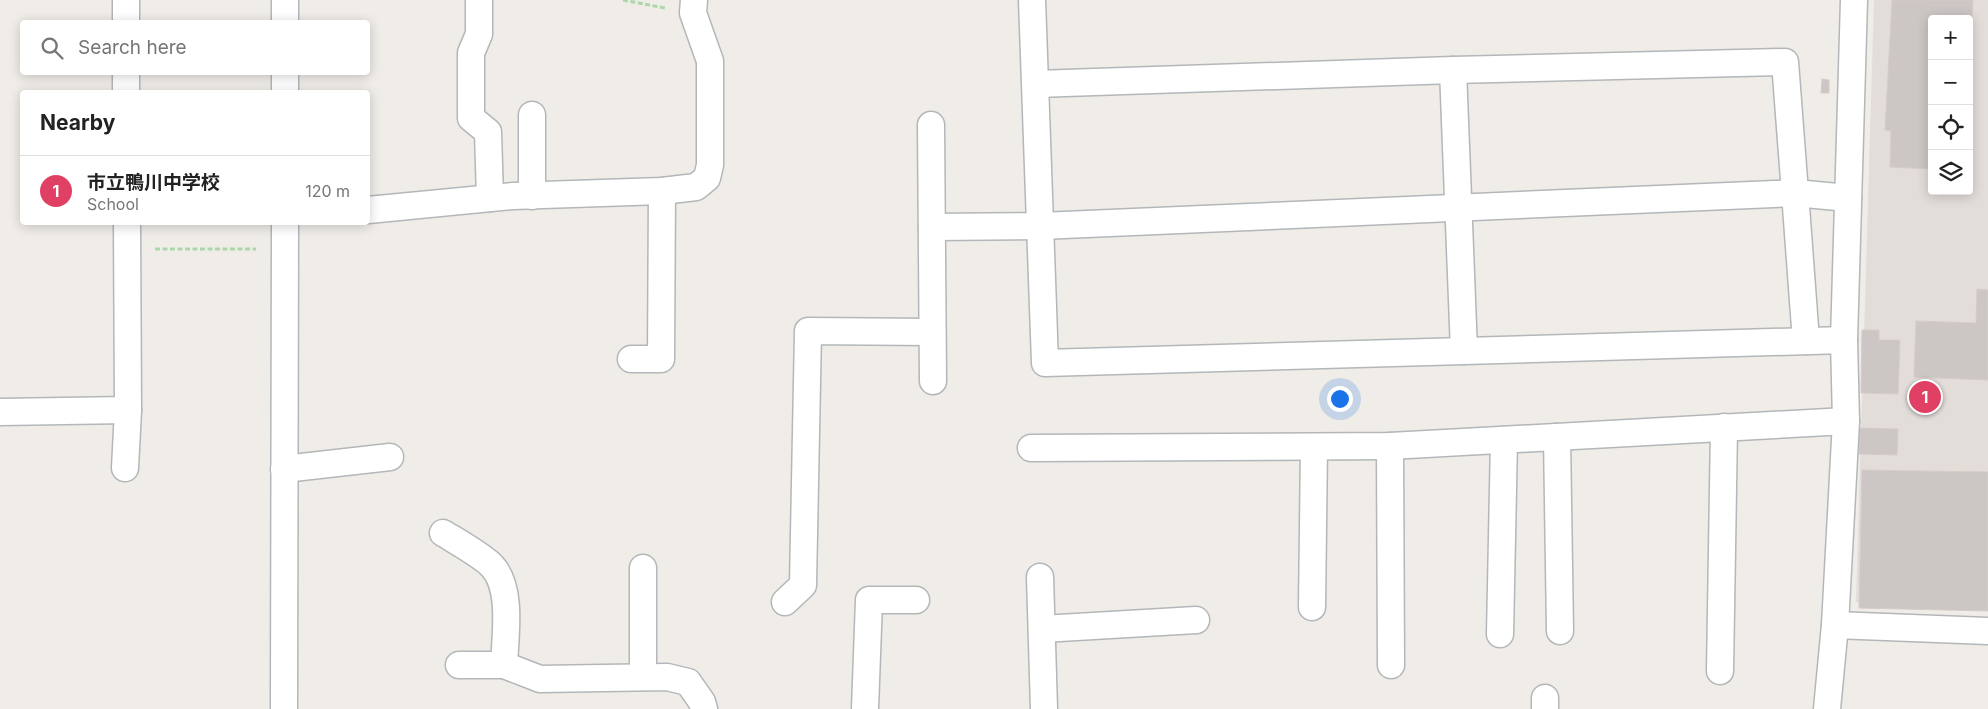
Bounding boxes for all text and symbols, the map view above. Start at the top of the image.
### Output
map controls [1928,15,1973,195]
button: + [1928,15,1973,60]
search box [20,20,370,75]
icon: search [38,34,66,62]
text: Search here [78,36,187,59]
button: − [1928,60,1973,105]
button: locate [1928,105,1973,150]
text: Nearby [40,110,115,135]
button: layers [1928,150,1973,195]
text: 市立鴨川中学校 [87,171,220,194]
text: 1 [53,181,59,201]
text: 120 m [305,181,350,201]
text: School [87,194,139,214]
pin: 1 [1909,378,1941,416]
your location [1327,386,1353,412]

